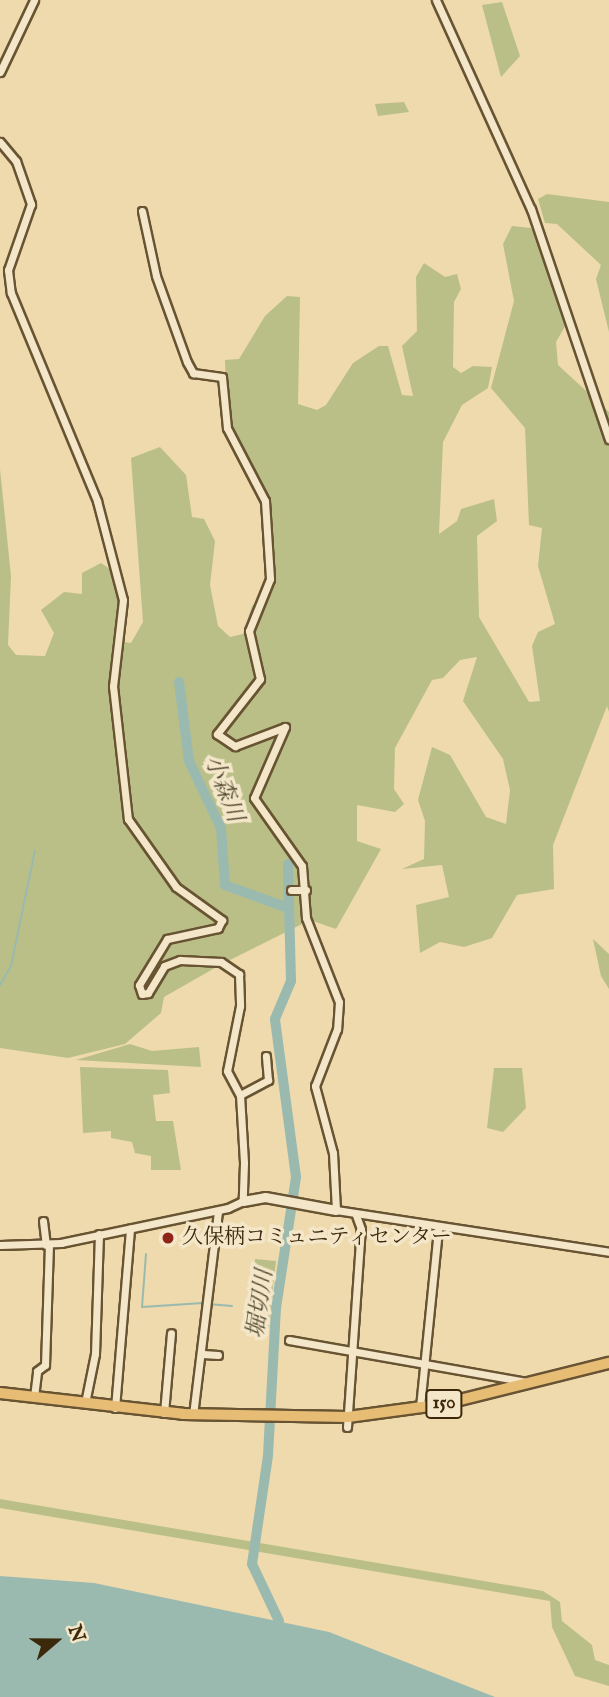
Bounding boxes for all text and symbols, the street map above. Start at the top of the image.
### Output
water label: 小森川 [198,752,248,826]
place label: 久保柄コミュニティセンター [182,1225,455,1251]
marker: 久保柄コミュニティセンター [160,1230,176,1246]
water label: 堀切川 [243,1268,279,1340]
road number: 150 [425,1388,463,1420]
north arrow [21,1606,91,1676]
text: N [62,1622,90,1646]

